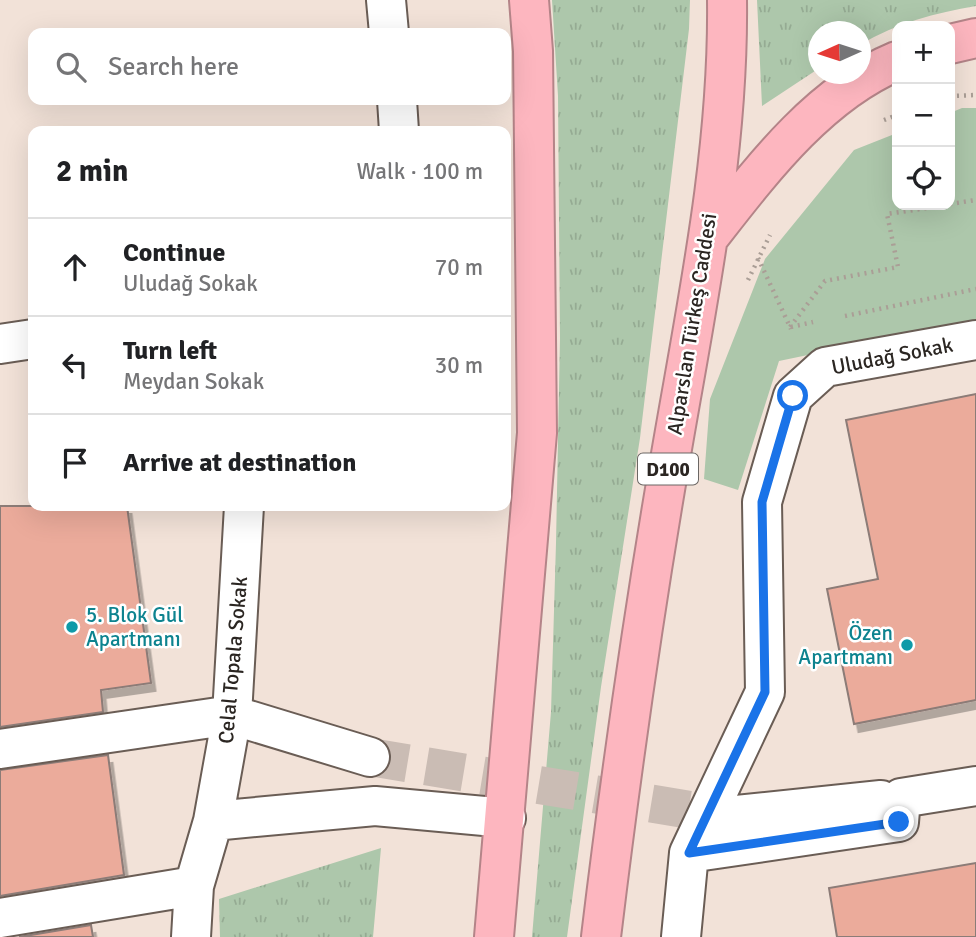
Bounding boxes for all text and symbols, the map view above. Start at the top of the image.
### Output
north arrow [808,21,871,84]
map controls [892,21,955,210]
button: + [892,21,955,84]
search box [28,28,511,105]
icon: search [52,48,90,86]
text: Search here [108,51,239,83]
button: − [892,84,955,147]
button: locate [892,147,955,210]
text: 2 min [56,153,128,190]
text: Walk · 100 m [357,157,483,186]
street label: Alparslan Türkeş Caddesi [662,211,722,437]
text: Continue [123,237,225,269]
icon: ahead [56,248,94,286]
text: 70 m [435,253,483,282]
text: Uludağ Sokak [123,269,258,298]
street label: Uludağ Sokak [829,331,955,381]
text: Turn left [123,335,217,367]
icon: left [56,346,94,384]
text: 30 m [435,351,483,380]
text: Meydan Sokak [123,367,264,396]
route start [777,380,808,411]
icon: arrive [56,444,94,482]
text: Arrive at destination [123,447,356,479]
road number: D100 [638,454,698,484]
street label: Celal Topala Sokak [213,575,253,745]
place label: 5. Blok Gül Apartmanı [86,602,183,652]
marker: 5. Blok Gül Apartmanı [64,619,80,635]
place label: Özen Apartmanı [798,620,893,670]
marker: Özen Apartmanı [899,637,915,653]
route end [883,806,914,837]

